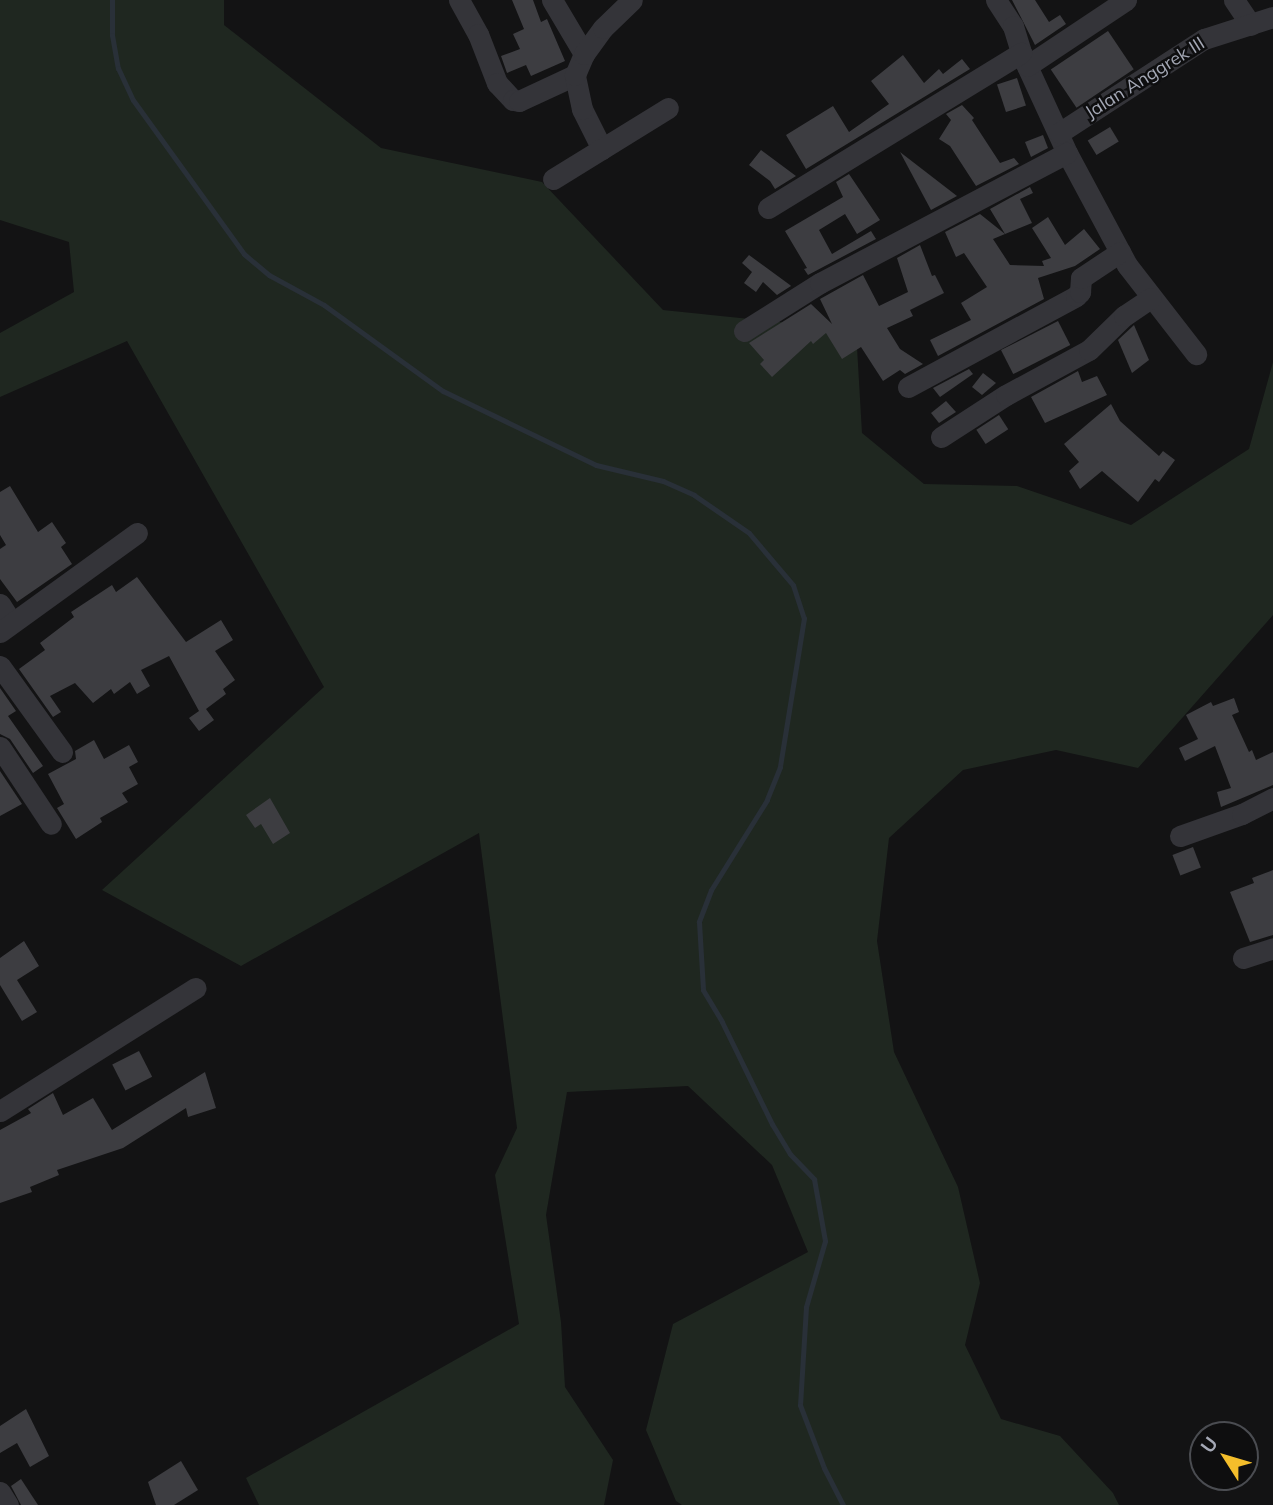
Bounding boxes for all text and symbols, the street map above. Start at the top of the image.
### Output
street label: Jalan Anggrek III [1081,33,1209,123]
north arrow [1189,1421,1259,1491]
text: U [1195,1432,1223,1457]

